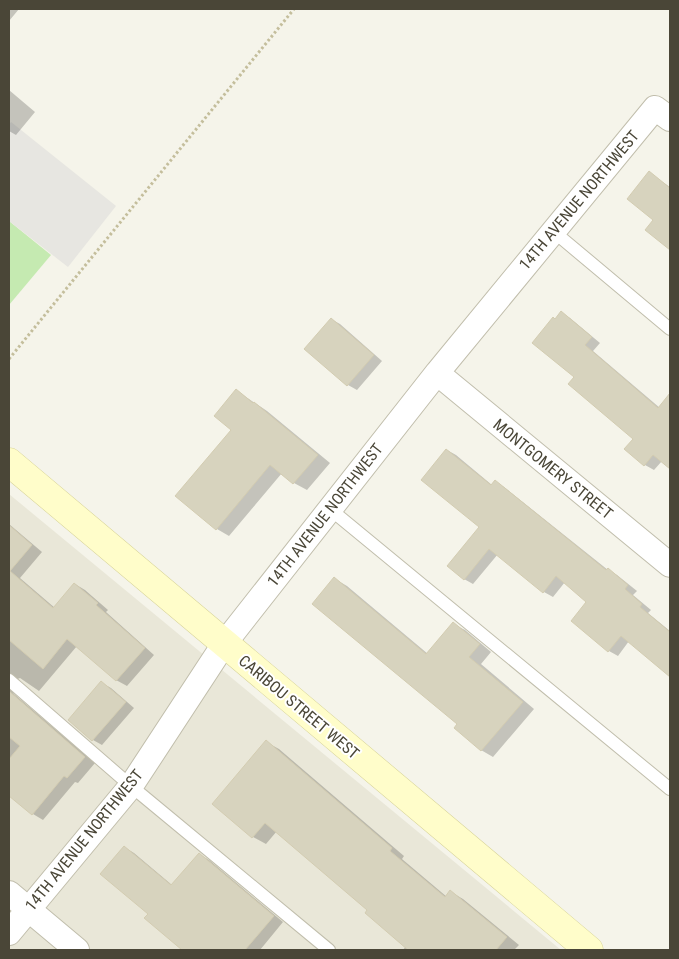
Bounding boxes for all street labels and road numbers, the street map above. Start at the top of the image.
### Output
street label: 14TH AVENUE NORTHWEST [515,126,643,274]
street label: MONTGOMERY STREET [489,415,617,523]
street label: 14TH AVENUE NORTHWEST [263,440,387,590]
street label: CARIBOU STREET WEST [235,651,363,763]
street label: 14TH AVENUE NORTHWEST [21,766,147,914]

